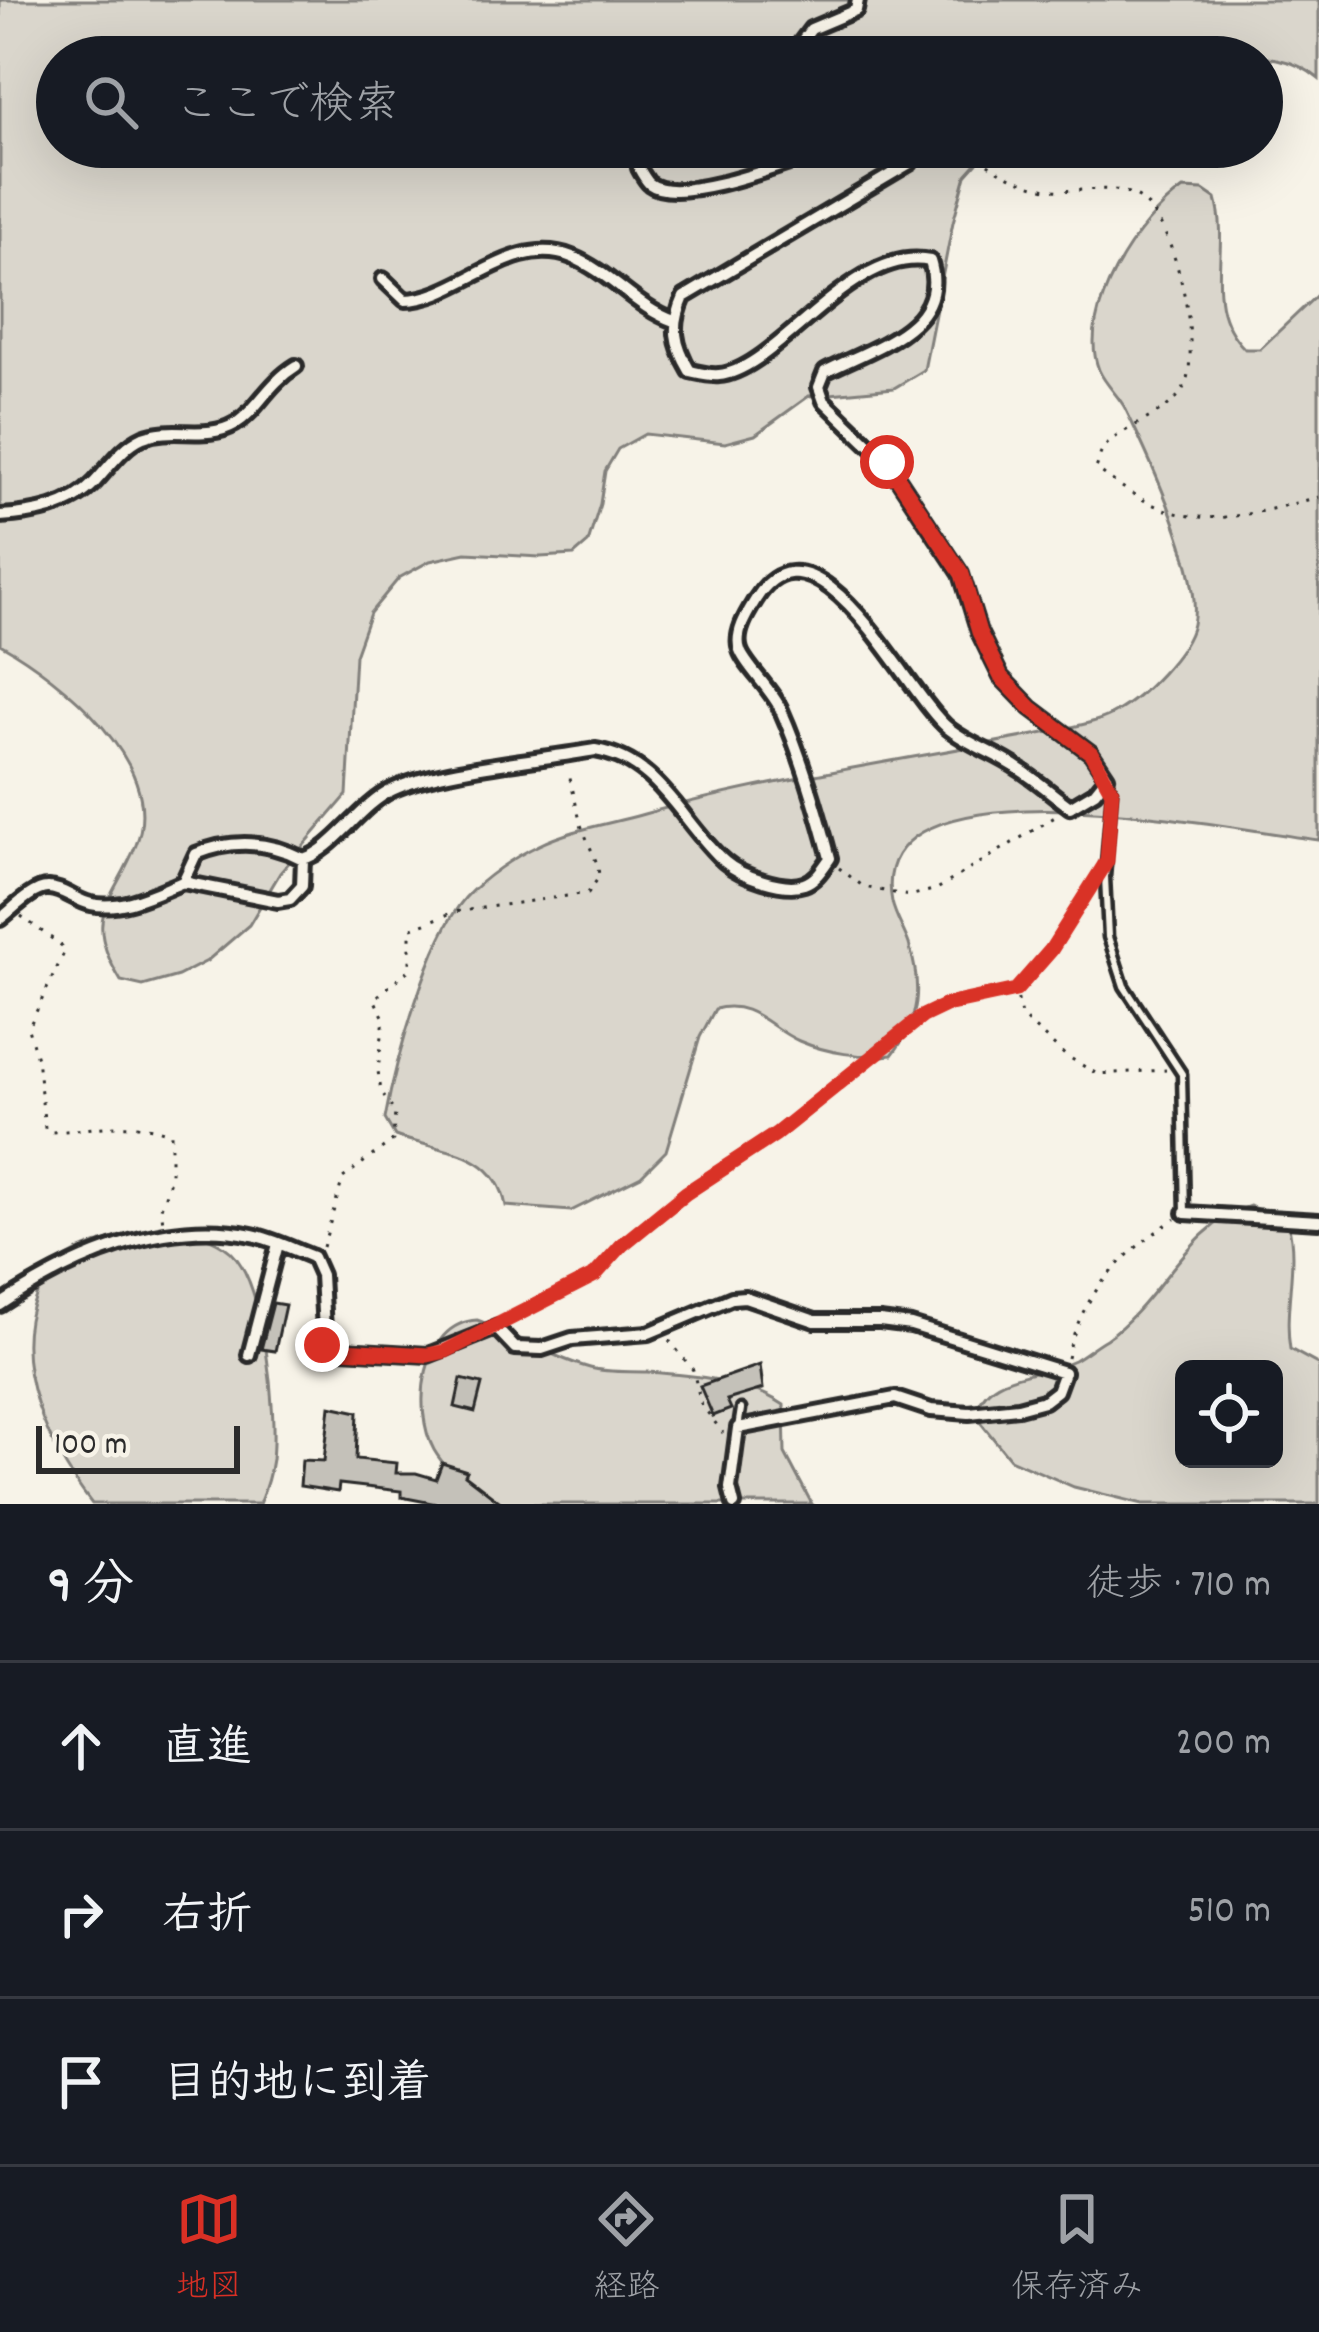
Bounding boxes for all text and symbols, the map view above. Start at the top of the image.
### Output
search box [36,36,1283,168]
icon: search [78,69,144,135]
text: ここで検索 [174,76,399,140]
route start [860,435,914,489]
route end [295,1318,349,1372]
map controls [1175,1360,1283,1468]
button: locate [1175,1360,1283,1468]
scale bar [36,1420,240,1473]
text: 100 m [54,1423,127,1470]
text: 9 分 [48,1553,134,1625]
text: 徒歩 · 710 m [1086,1560,1271,1615]
icon: ahead [48,1713,114,1779]
text: 200 m [1176,1718,1271,1773]
text: 直進 [162,1719,252,1783]
icon: right [48,1881,114,1947]
text: 510 m [1187,1886,1271,1941]
text: 右折 [162,1887,252,1951]
icon: arrive [48,2049,114,2115]
text: 目的地に到着 [162,2055,432,2119]
tab: 地図 [176,2186,242,2313]
tab: 経路 [593,2186,659,2313]
tab: 保存済み [1011,2186,1143,2313]

